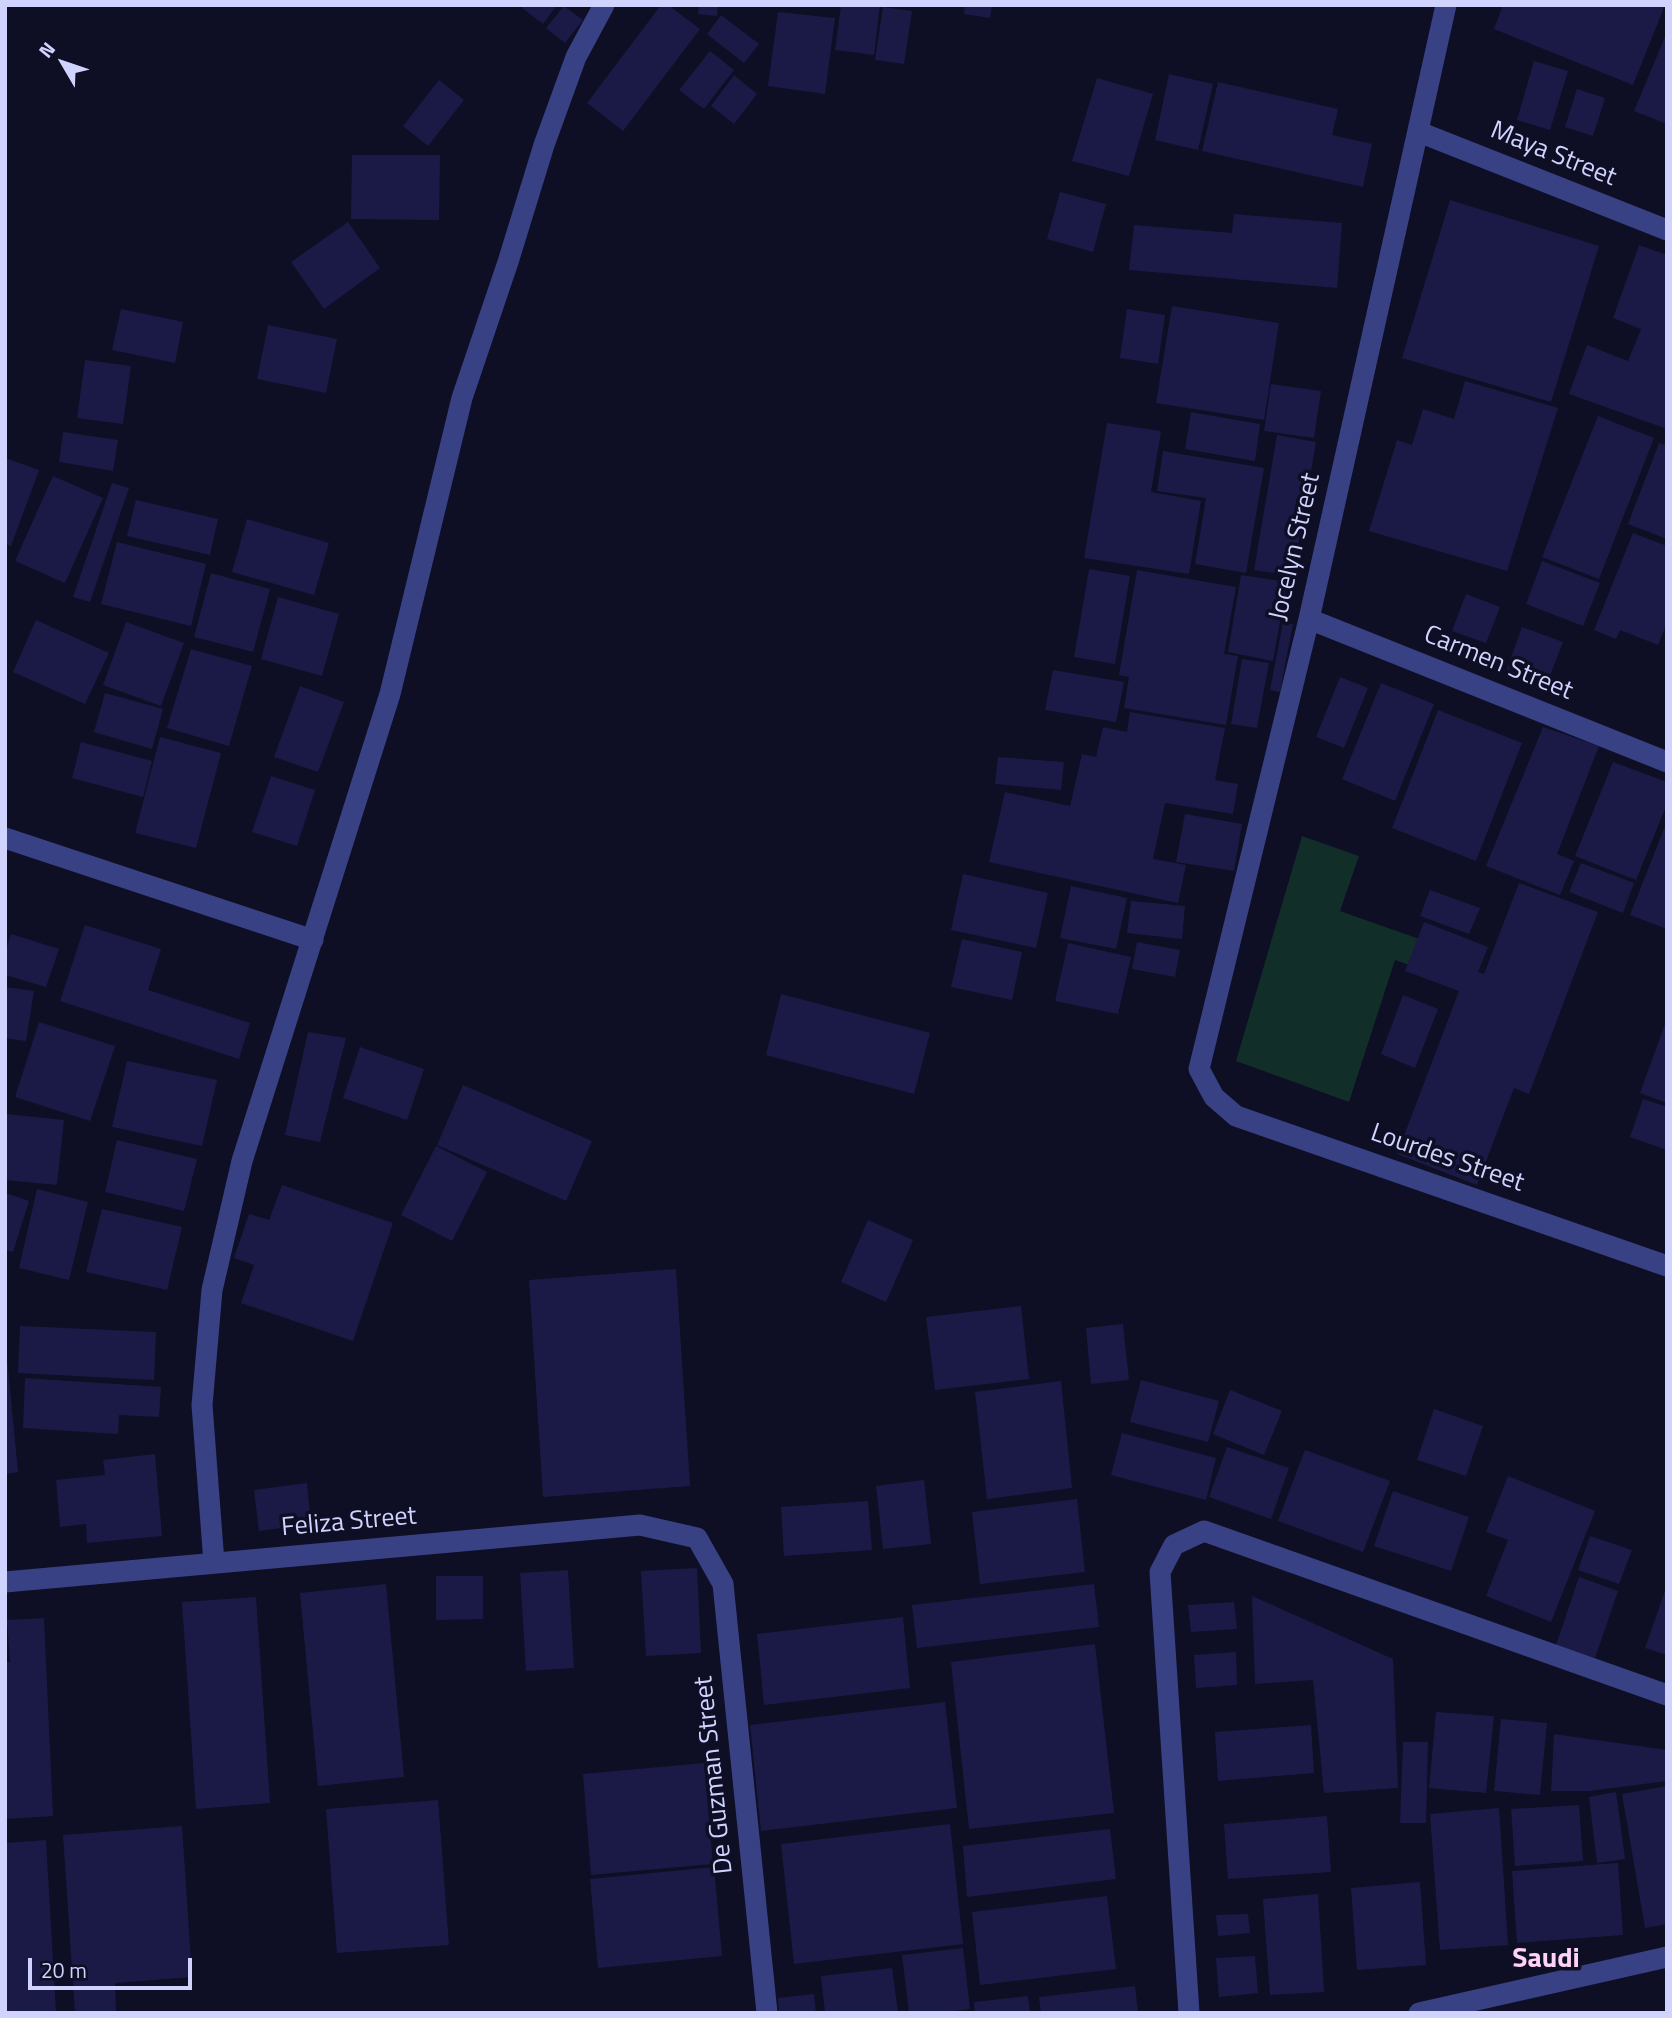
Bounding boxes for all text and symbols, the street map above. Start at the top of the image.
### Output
north arrow [28,28,98,98]
text: N [31,35,62,64]
street label: Maya Street [1486,116,1620,194]
street label: Jocelyn Street [1264,470,1328,624]
street label: Carmen Street [1419,620,1577,708]
street label: Lourdes Street [1366,1118,1528,1200]
street label: Feliza Street [280,1502,418,1544]
street label: De Guzman Street [689,1675,741,1875]
district label: Saudi [1512,1943,1580,1977]
scale bar [32,1944,196,1988]
text: 20 m [41,1954,87,1986]

